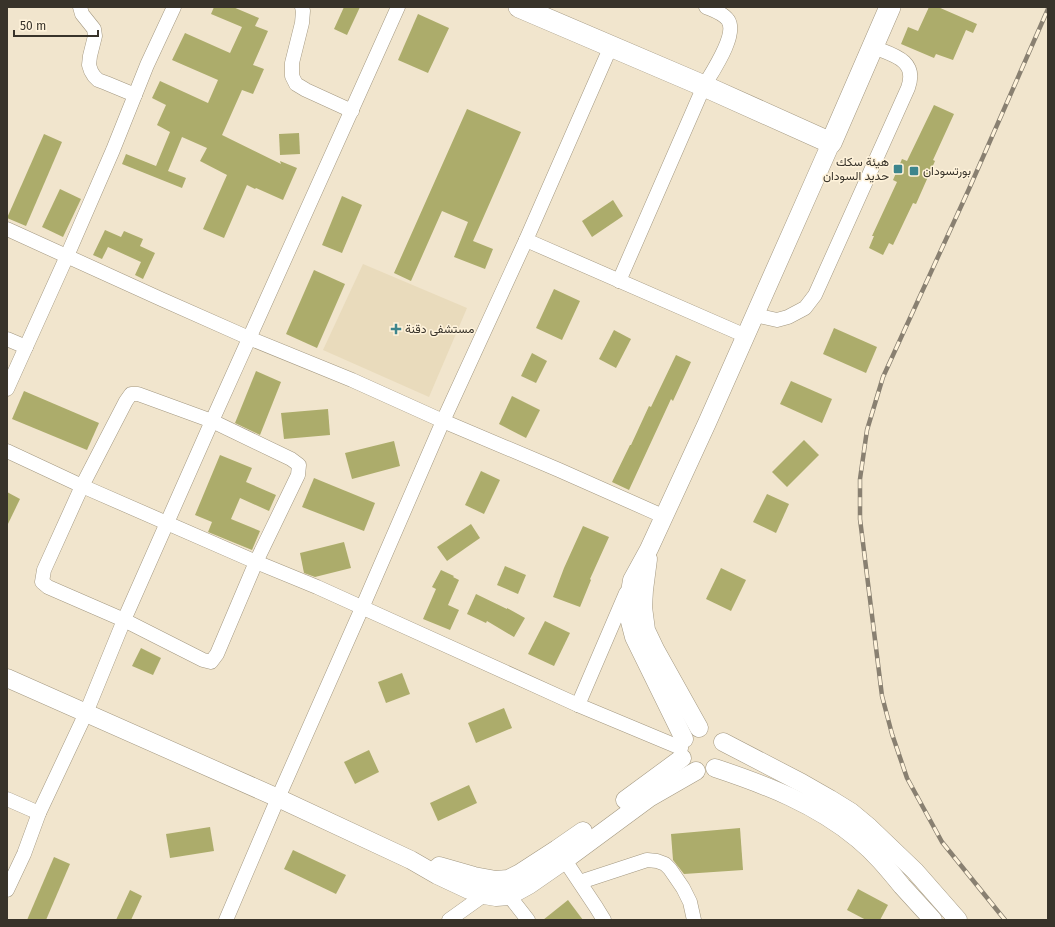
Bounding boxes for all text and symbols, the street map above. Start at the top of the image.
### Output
scale bar [14,12,98,38]
text: 50 m [20,19,46,33]
place label: هيئة سكك حديد السودان [823,155,889,184]
marker: هيئة سكك حديد السودان [892,163,904,175]
place label: بورتسودان [923,164,971,179]
marker: بورتسودان [908,165,920,177]
place label: مستشفى دقنة [405,322,474,337]
marker: مستشفى دقنة [390,323,402,335]

